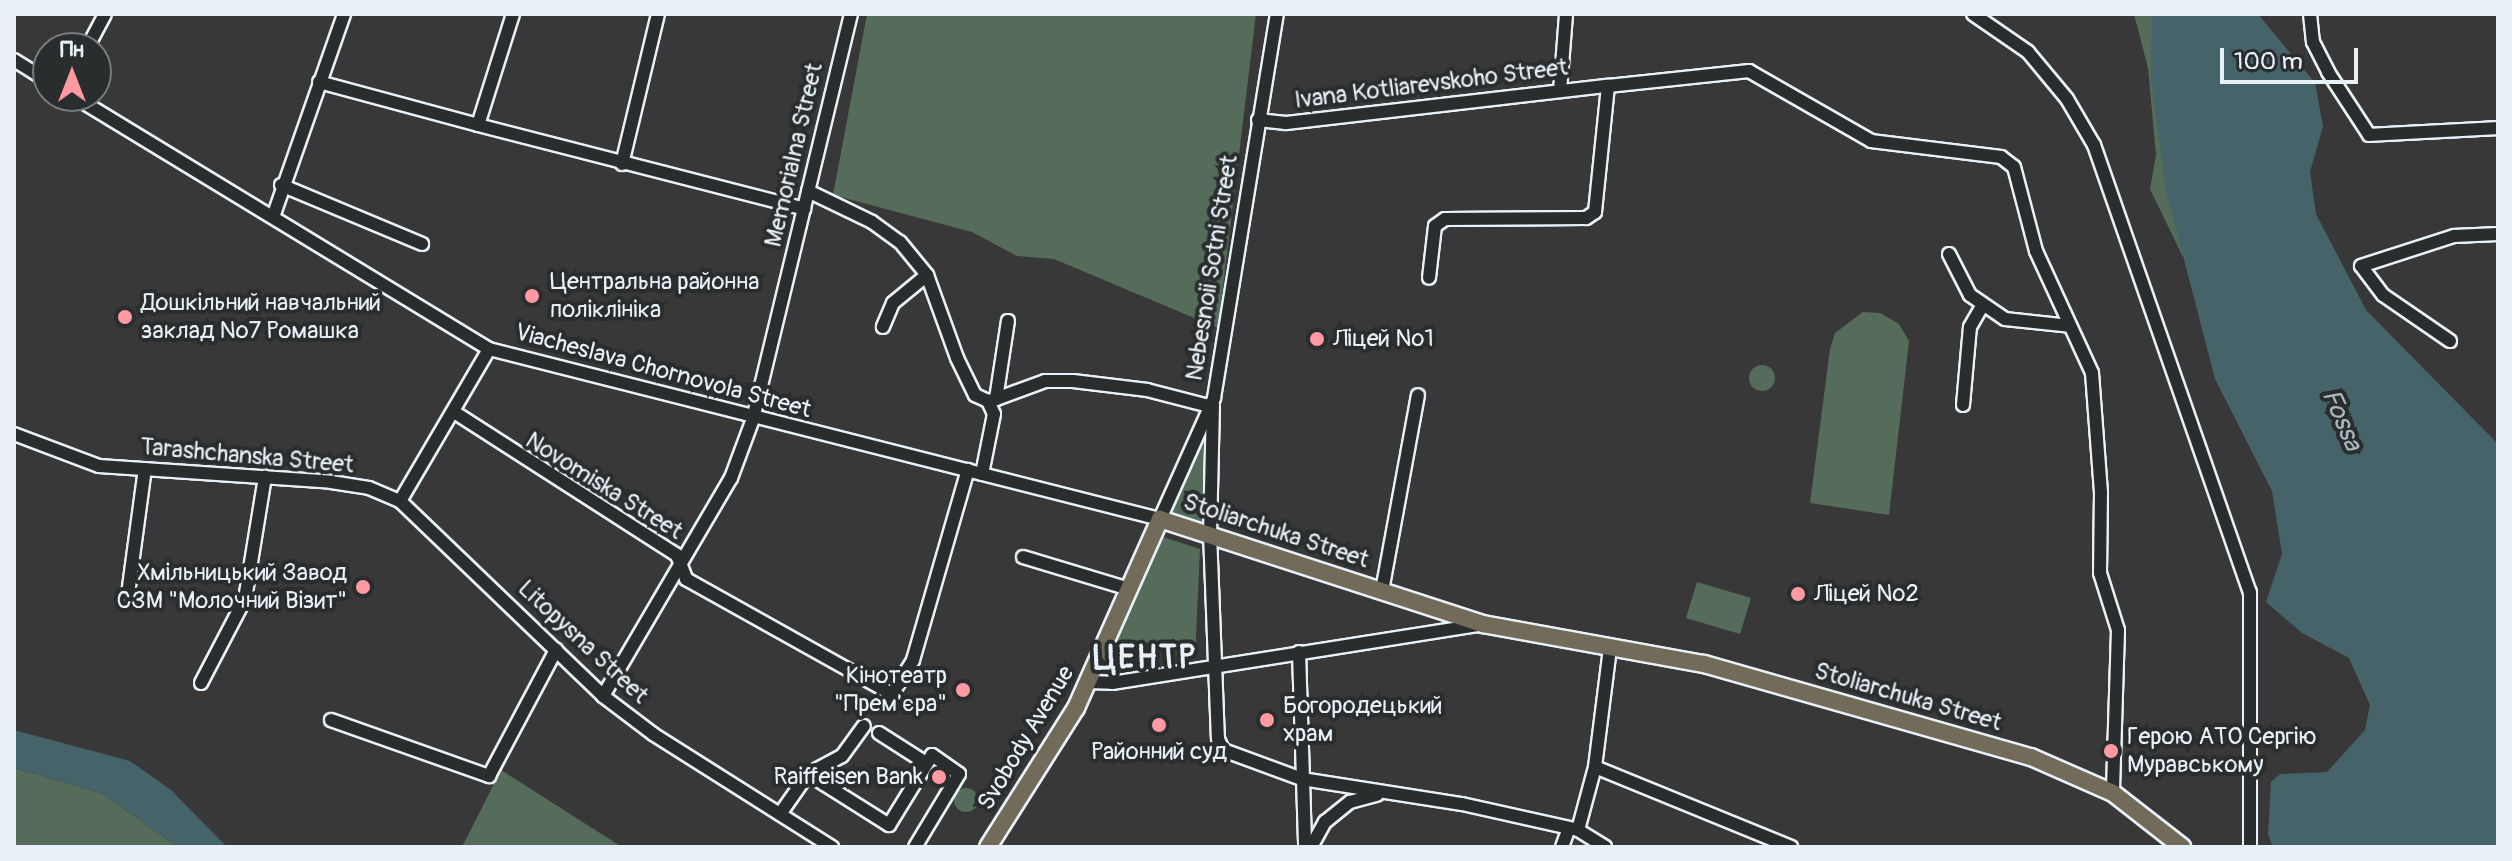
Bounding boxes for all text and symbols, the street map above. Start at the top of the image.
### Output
north arrow [32,32,112,112]
scale bar [2224,32,2362,82]
text: Пн [60,36,84,64]
text: 100 m [2234,47,2303,76]
street label: Ivana Kotliarevskoho Street [1293,53,1569,115]
street label: Memorialna Street [759,60,829,250]
street label: Nebesnoii Sotni Street [1180,153,1244,383]
place label: Центральна районна поліклініка [550,268,759,324]
marker: Центральна районна поліклініка [521,285,543,307]
place label: Дошкільний навчальний заклад №7 Ромашка [141,289,381,345]
marker: Дошкільний навчальний заклад №7 Ромашка [116,308,134,326]
street label: Viacheslava Chornovola Street [512,318,814,424]
place label: Ліцей №1 [1333,325,1434,353]
marker: Ліцей №1 [1308,330,1326,348]
water label: Fossa [2314,385,2368,455]
street label: Novomiska Street [520,426,688,546]
street label: Tarashchanska Street [139,432,355,480]
street label: Stoliarchuka Street [1180,487,1372,575]
place label: Хмільницький Завод СЗМ "Молочний Візит" [117,559,347,615]
street label: Litopysna Street [512,574,654,710]
marker: Хмільницький Завод СЗМ "Молочний Візит" [354,578,372,596]
place label: Ліцей №2 [1814,580,1919,608]
marker: Ліцей №2 [1789,585,1807,603]
district label: ЦЕНТР [1093,639,1197,677]
street label: Stoliarchuka Street [1811,657,2005,737]
street label: Svobody Avenue [972,661,1080,815]
place label: Кінотеатр "Прем'єра" [834,662,947,718]
marker: Кінотеатр "Прем'єра" [954,681,972,699]
place label: Богородецький храм [1283,692,1442,748]
marker: Богородецький храм [1258,711,1276,729]
marker: Районний суд [1150,716,1168,734]
place label: Герою АТО Сергію Муравському [2127,723,2317,779]
place label: Районний суд [1091,738,1227,766]
marker: Герою АТО Сергію Муравському [2102,742,2120,760]
place label: Raiffeisen Bank [773,763,923,791]
marker: Raiffeisen Bank [930,768,948,786]

